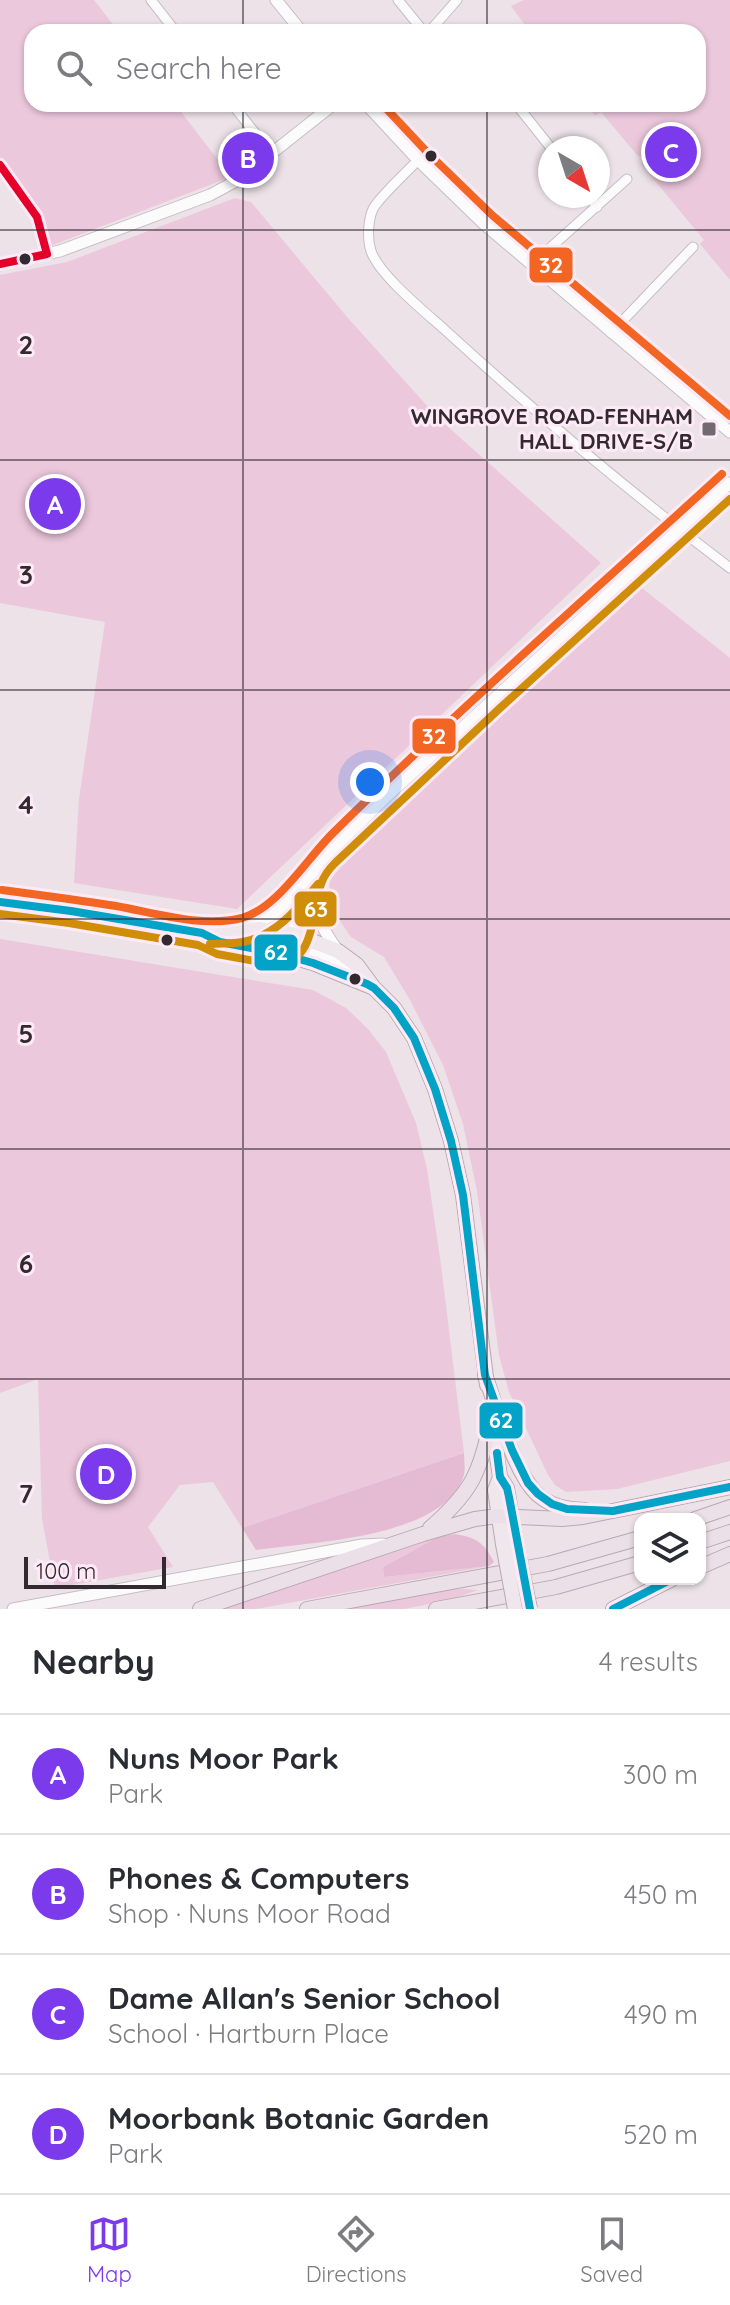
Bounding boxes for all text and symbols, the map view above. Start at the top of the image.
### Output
search box [24,24,706,112]
icon: search [52,46,96,90]
text: Search here [116,49,282,87]
pin: C [645,122,697,182]
pin: B [222,128,274,188]
north arrow [538,136,610,208]
unlabelled marker [423,148,439,164]
line badge: 32 [528,246,574,284]
unlabelled marker [17,251,33,267]
text: 32 [539,251,563,279]
text: 2 [19,328,33,361]
place label: WINGROVE ROAD-FENHAM HALL DRIVE-S/B [411,402,693,455]
marker: WINGROVE ROAD-FENHAM HALL DRIVE-S/B [700,420,718,438]
pin: A [29,474,81,534]
text: 3 [19,558,33,591]
line badge: 32 [411,717,457,755]
text: 32 [422,722,446,750]
your location [350,762,390,802]
text: 4 [18,788,34,821]
line badge: 63 [293,890,338,928]
text: 63 [304,895,328,923]
unlabelled marker [159,932,175,948]
line badge: 62 [253,933,299,972]
text: 62 [264,938,288,966]
unlabelled marker [347,971,363,987]
text: 5 [19,1017,33,1050]
text: 6 [19,1247,33,1280]
line badge: 62 [478,1401,524,1440]
text: 62 [489,1406,513,1434]
pin: D [80,1444,132,1504]
text: 7 [19,1477,33,1510]
map controls [634,1513,706,1585]
button: layers [634,1513,706,1585]
scale bar [24,1553,166,1589]
text: 100 m [36,1557,96,1585]
text: Nearby [32,1640,155,1683]
text: 4 results [599,1645,698,1678]
text: Nuns Moor Park [108,1739,339,1777]
text: A [50,1758,66,1791]
text: 300 m [623,1758,698,1791]
text: Park [108,1777,163,1810]
text: Phones & Computers [108,1859,409,1897]
text: B [49,1878,67,1911]
text: 450 m [624,1878,698,1911]
text: Shop · Nuns Moor Road [108,1897,391,1930]
text: Dame Allan's Senior School [108,1979,501,2017]
text: C [50,1998,66,2031]
text: 490 m [624,1998,698,2031]
text: School · Hartburn Place [108,2017,389,2050]
text: Moorbank Botanic Garden [108,2099,489,2137]
text: D [49,2118,67,2151]
text: 520 m [623,2118,698,2151]
text: Park [108,2137,163,2170]
tab: Map [87,2212,132,2288]
tab: Directions [306,2212,406,2288]
tab: Saved [580,2212,643,2288]

